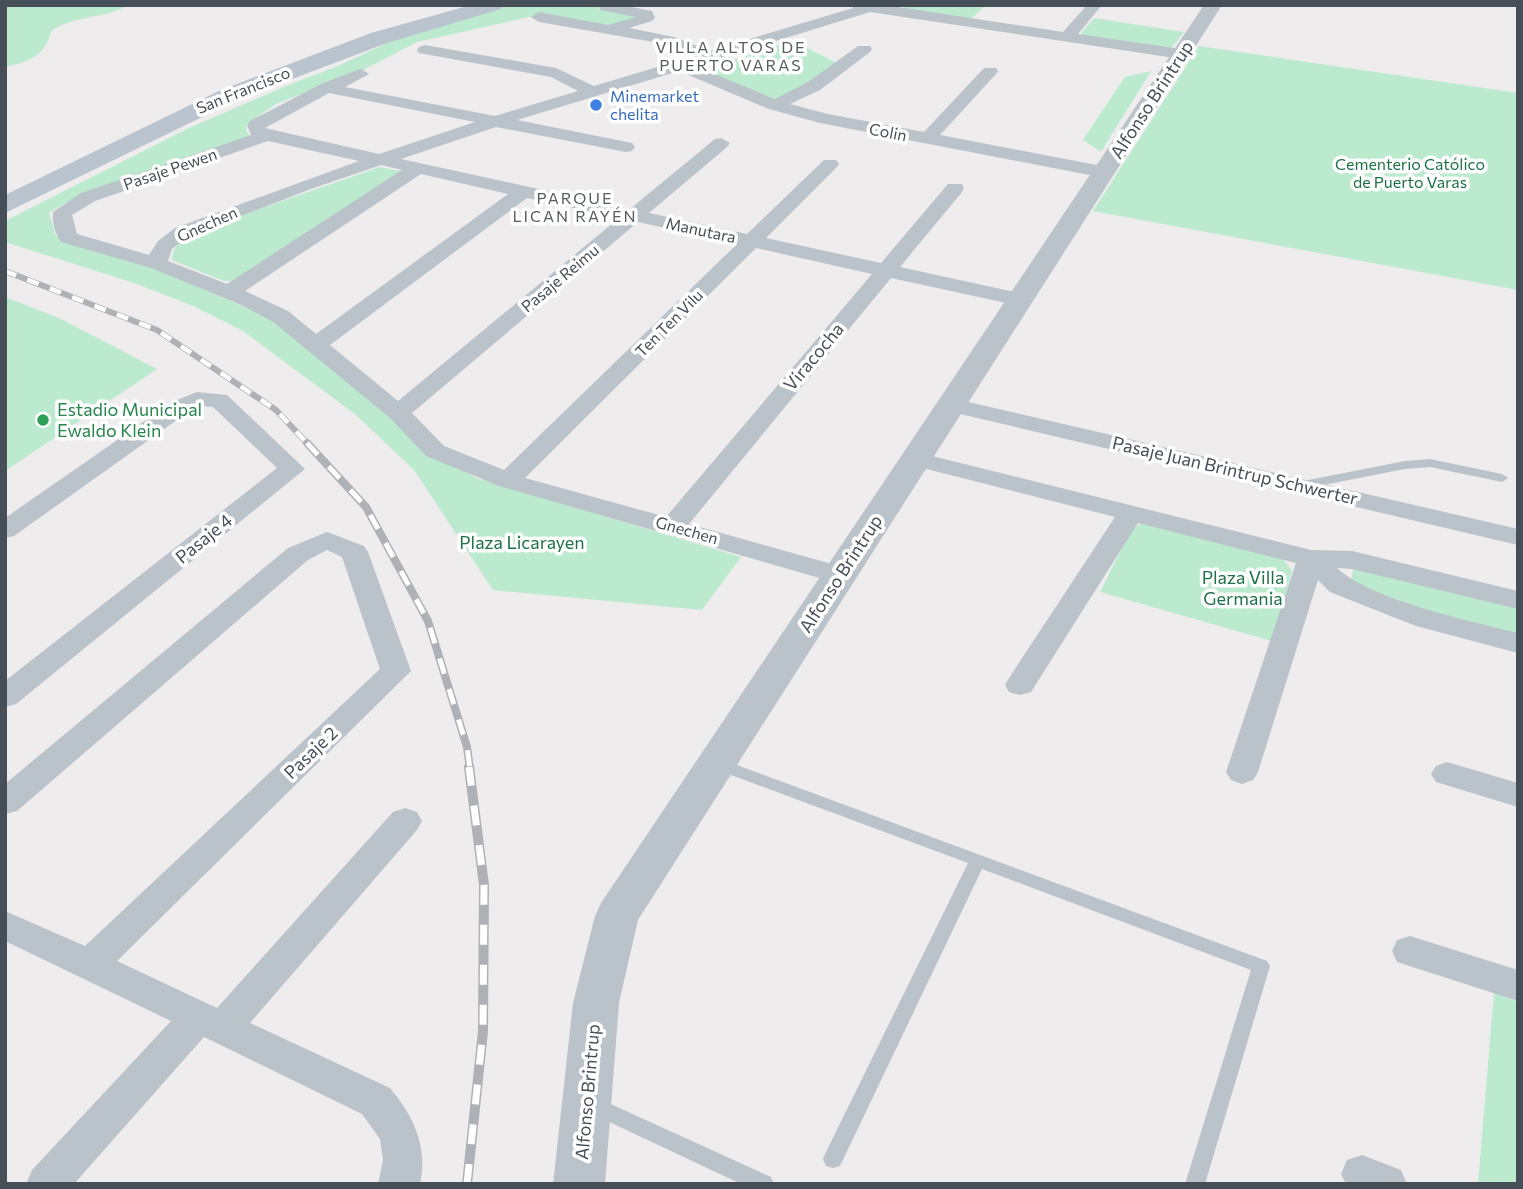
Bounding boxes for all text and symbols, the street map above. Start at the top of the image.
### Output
street label: Alfonso Brintrup [1105,36,1197,163]
district label: VILLA ALTOS DE PUERTO VARAS [655,37,807,74]
street label: San Francisco [193,62,292,117]
place label: Minemarket chelita [610,86,699,123]
marker: Minemarket chelita [588,97,604,113]
street label: Colin [868,119,908,144]
street label: Pasaje Pewen [121,144,219,193]
park label: Cementerio Católico de Puerto Varas [1335,154,1485,191]
district label: PARQUE LICAN RAYÉN [512,188,638,225]
street label: Gnechen [174,202,240,245]
street label: Manutara [664,213,738,246]
street label: Pasaje Reimu [517,240,602,316]
street label: Ten Ten Vilu [631,285,706,360]
street label: Viracocha [779,318,848,395]
place label: Estadio Municipal Ewaldo Klein [57,398,202,441]
marker: Estadio Municipal Ewaldo Klein [35,412,51,428]
street label: Pasaje Juan Brintrup Schwerter [1110,431,1360,509]
street label: Pasaje 4 [171,509,236,568]
street label: Alfonso Brintrup [794,510,886,637]
street label: Gnechen [654,512,721,547]
park label: Plaza Licarayen [459,531,585,553]
park label: Plaza Villa Germania [1202,566,1284,609]
street label: Pasaje 2 [279,721,342,783]
street label: Alfonso Brintrup [570,1023,604,1161]

